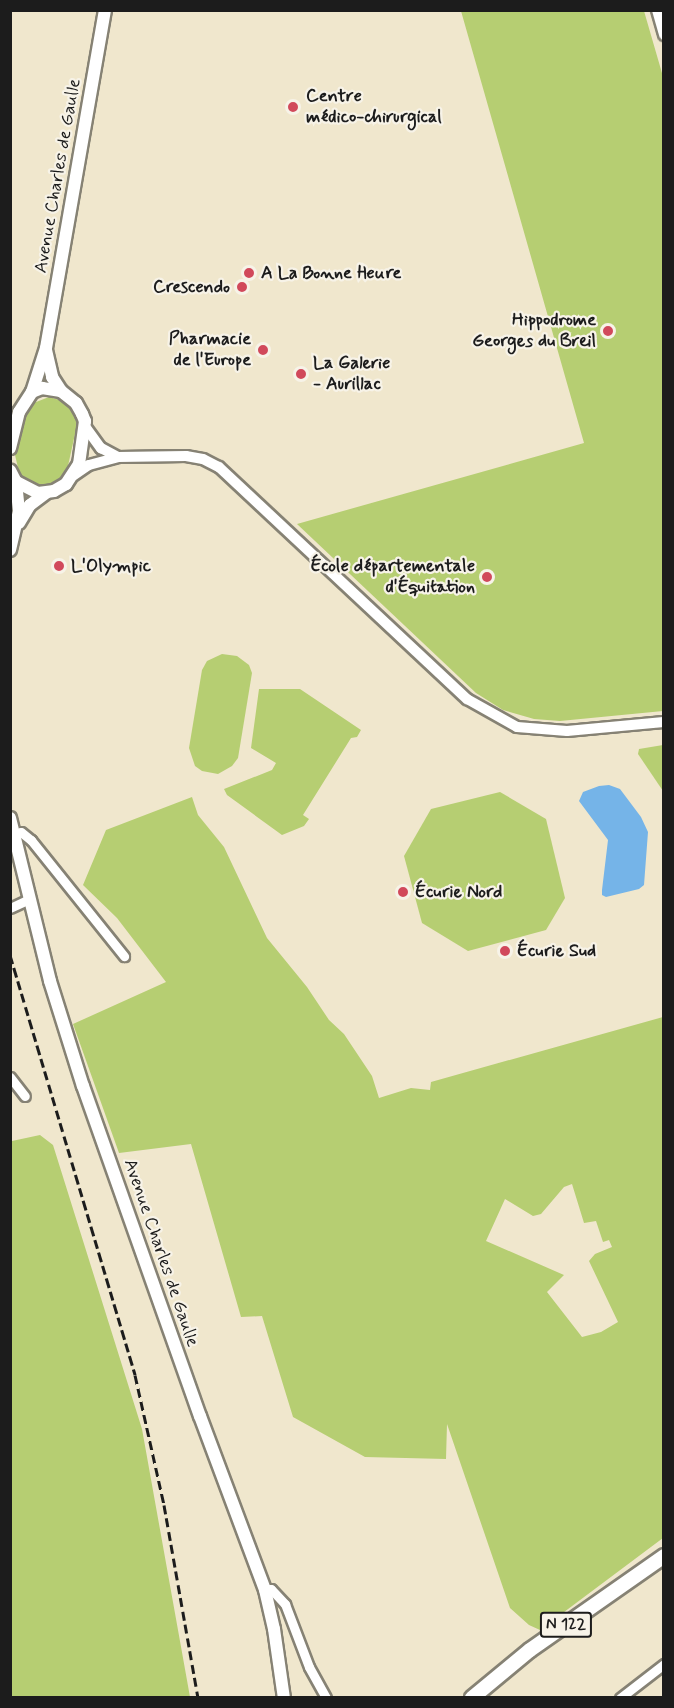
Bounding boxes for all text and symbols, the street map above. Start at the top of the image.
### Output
street label: Avenue Charles de Gaulle [31,79,85,273]
place label: Centre médico-chirurgical [306,86,442,128]
marker: Centre médico-chirurgical [284,98,302,116]
place label: A La Bonne Heure [261,262,400,284]
marker: A La Bonne Heure [242,266,256,280]
place label: Crescendo [153,276,230,298]
marker: Crescendo [235,280,249,294]
place label: Hippodrome Georges du Breil [474,310,596,352]
marker: Hippodrome Georges du Breil [601,324,615,338]
place label: Pharmacie de l'Europe [169,329,251,372]
marker: Pharmacie de l'Europe [256,343,270,357]
place label: La Galerie - Aurillac [313,353,393,395]
marker: La Galerie - Aurillac [294,367,308,381]
place label: L'Olympic [71,555,151,577]
place label: École départementale d'Équitation [312,556,475,598]
marker: L'Olympic [52,559,66,573]
marker: École départementale d'Équitation [480,570,494,584]
place label: Écurie Nord [415,881,502,903]
marker: Écurie Nord [396,885,410,899]
place label: Écurie Sud [517,940,596,962]
marker: Écurie Sud [498,944,512,958]
street label: Avenue Charles de Gaulle [119,1159,203,1347]
road number: N 122 [539,1612,593,1638]

